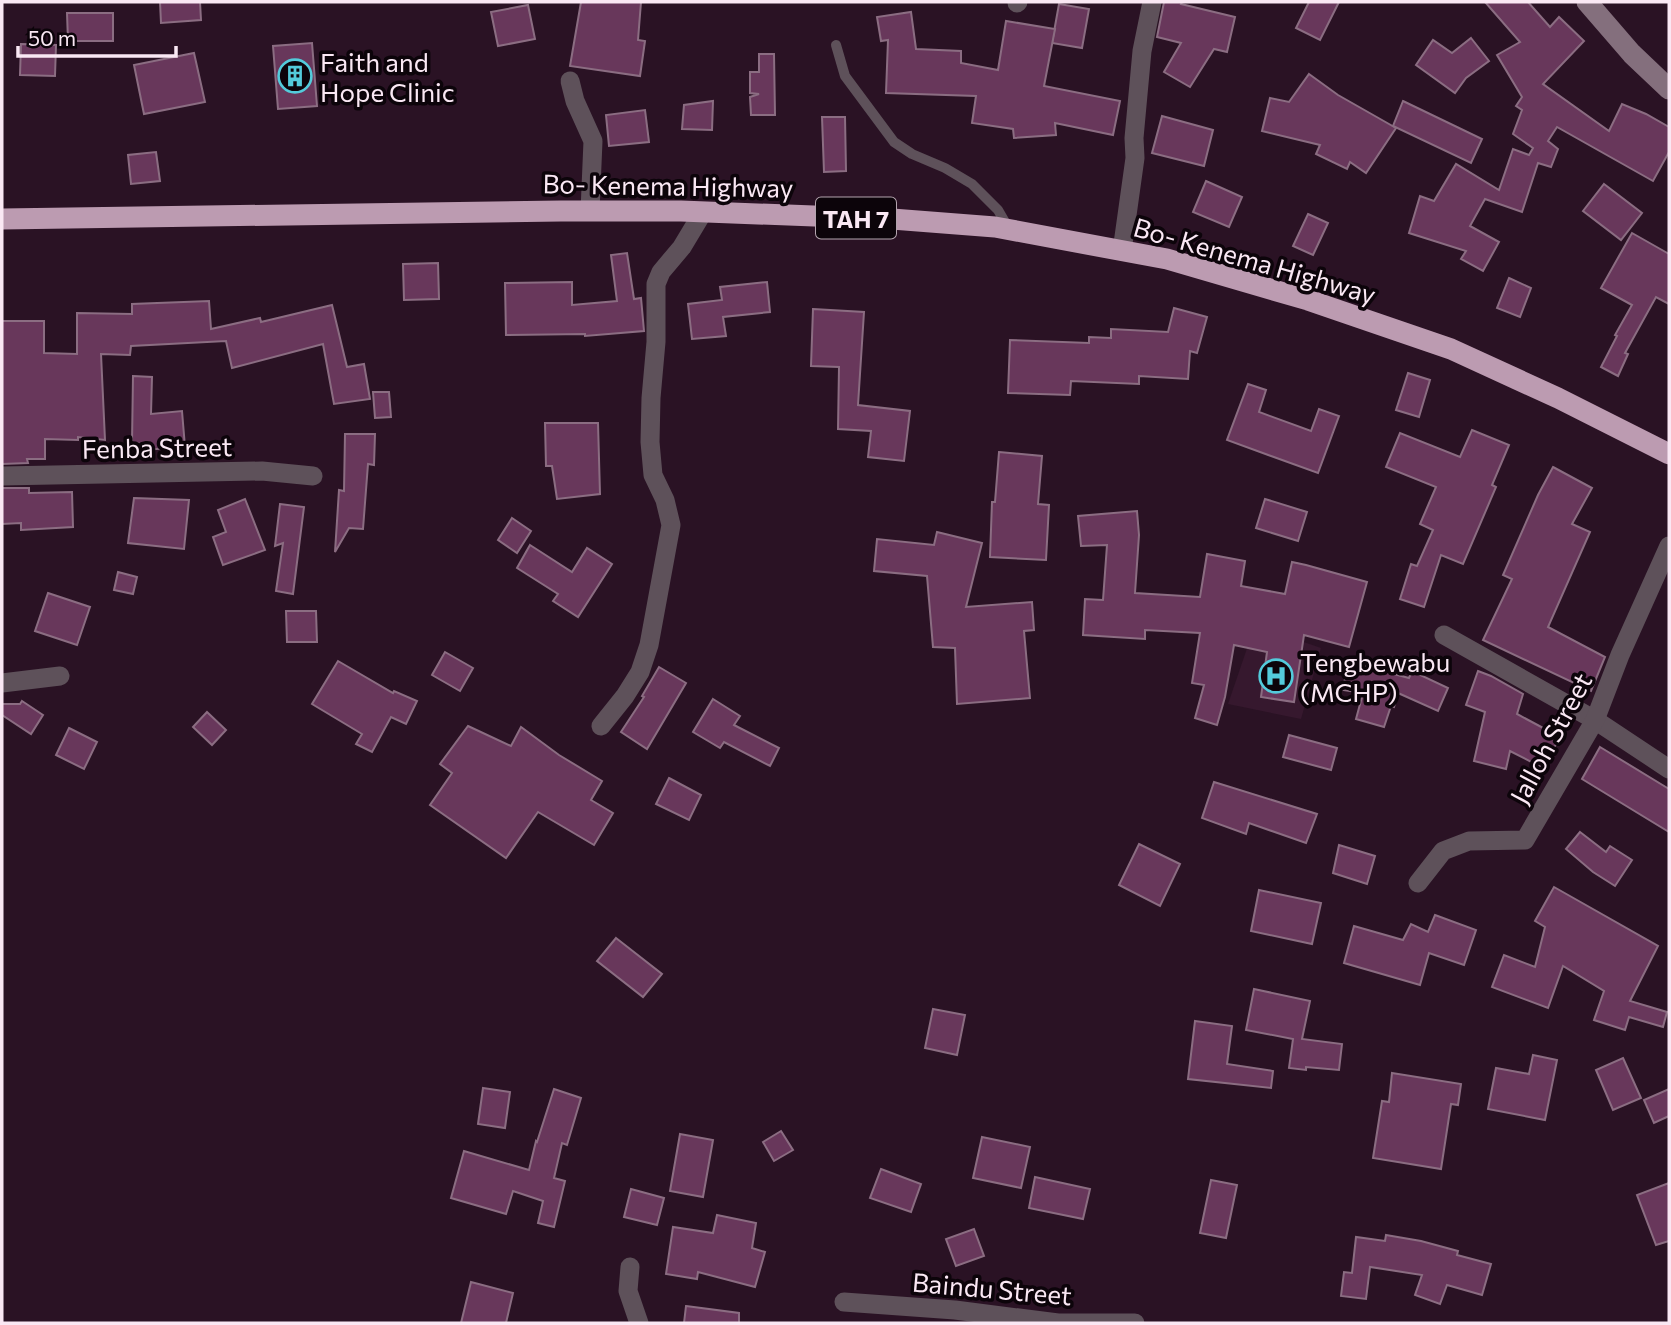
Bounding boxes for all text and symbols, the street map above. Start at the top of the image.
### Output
scale bar [18,14,175,58]
text: 50 m [28,25,76,50]
place label: Faith and Hope Clinic [320,46,455,107]
building icon: Faith and Hope Clinic [276,57,314,95]
street label: Bo- Kenema Highway [542,167,794,203]
road number: TAH 7 [816,198,896,238]
street label: Bo- Kenema Highway [1130,211,1380,309]
street label: Fenba Street [82,430,232,464]
place label: Tengbewabu (MCHP) [1300,646,1450,707]
hospital icon: Tengbewabu (MCHP) [1257,657,1295,695]
street label: Jalloh Street [1503,667,1597,809]
street label: Baindu Street [911,1266,1073,1310]

